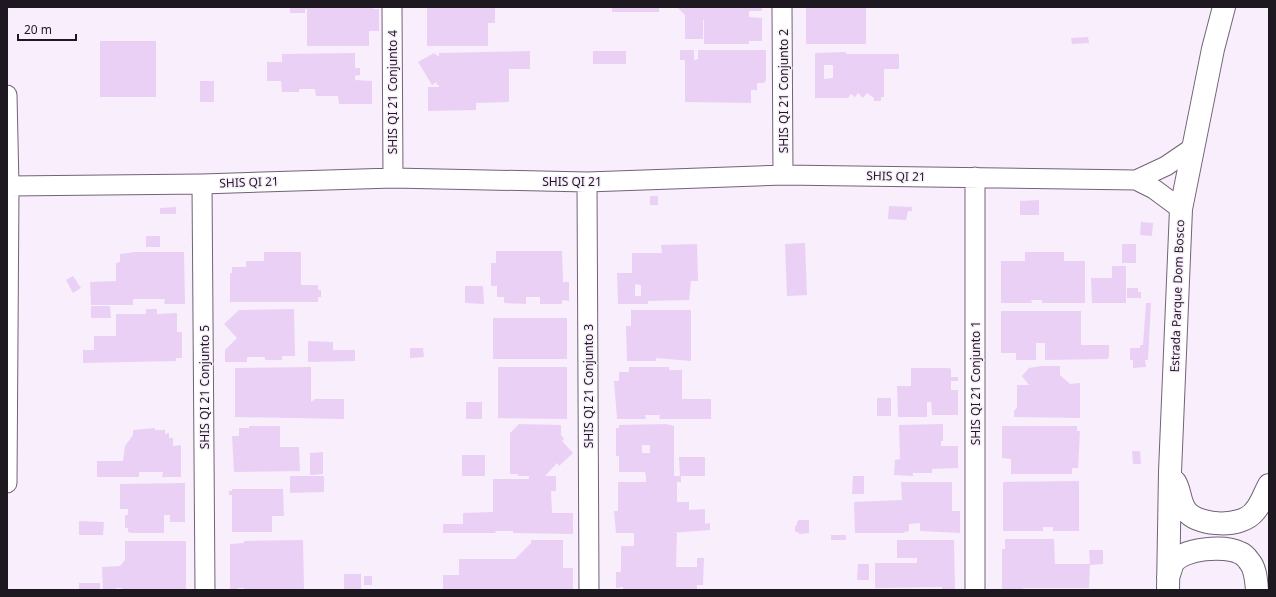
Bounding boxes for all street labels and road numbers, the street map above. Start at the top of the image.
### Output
street label: SHIS QI 21 Conjunto 2 [775,29,792,153]
street label: SHIS QI 21 Conjunto 4 [384,30,401,154]
street label: SHIS QI 21 [866,167,926,185]
street label: SHIS QI 21 [219,172,279,192]
street label: SHIS QI 21 [542,173,602,190]
street label: Estrada Parque Dom Bosco [1166,219,1188,373]
street label: SHIS QI 21 Conjunto 1 [967,321,984,445]
street label: SHIS QI 21 Conjunto 3 [580,324,597,448]
street label: SHIS QI 21 Conjunto 5 [196,325,213,449]

